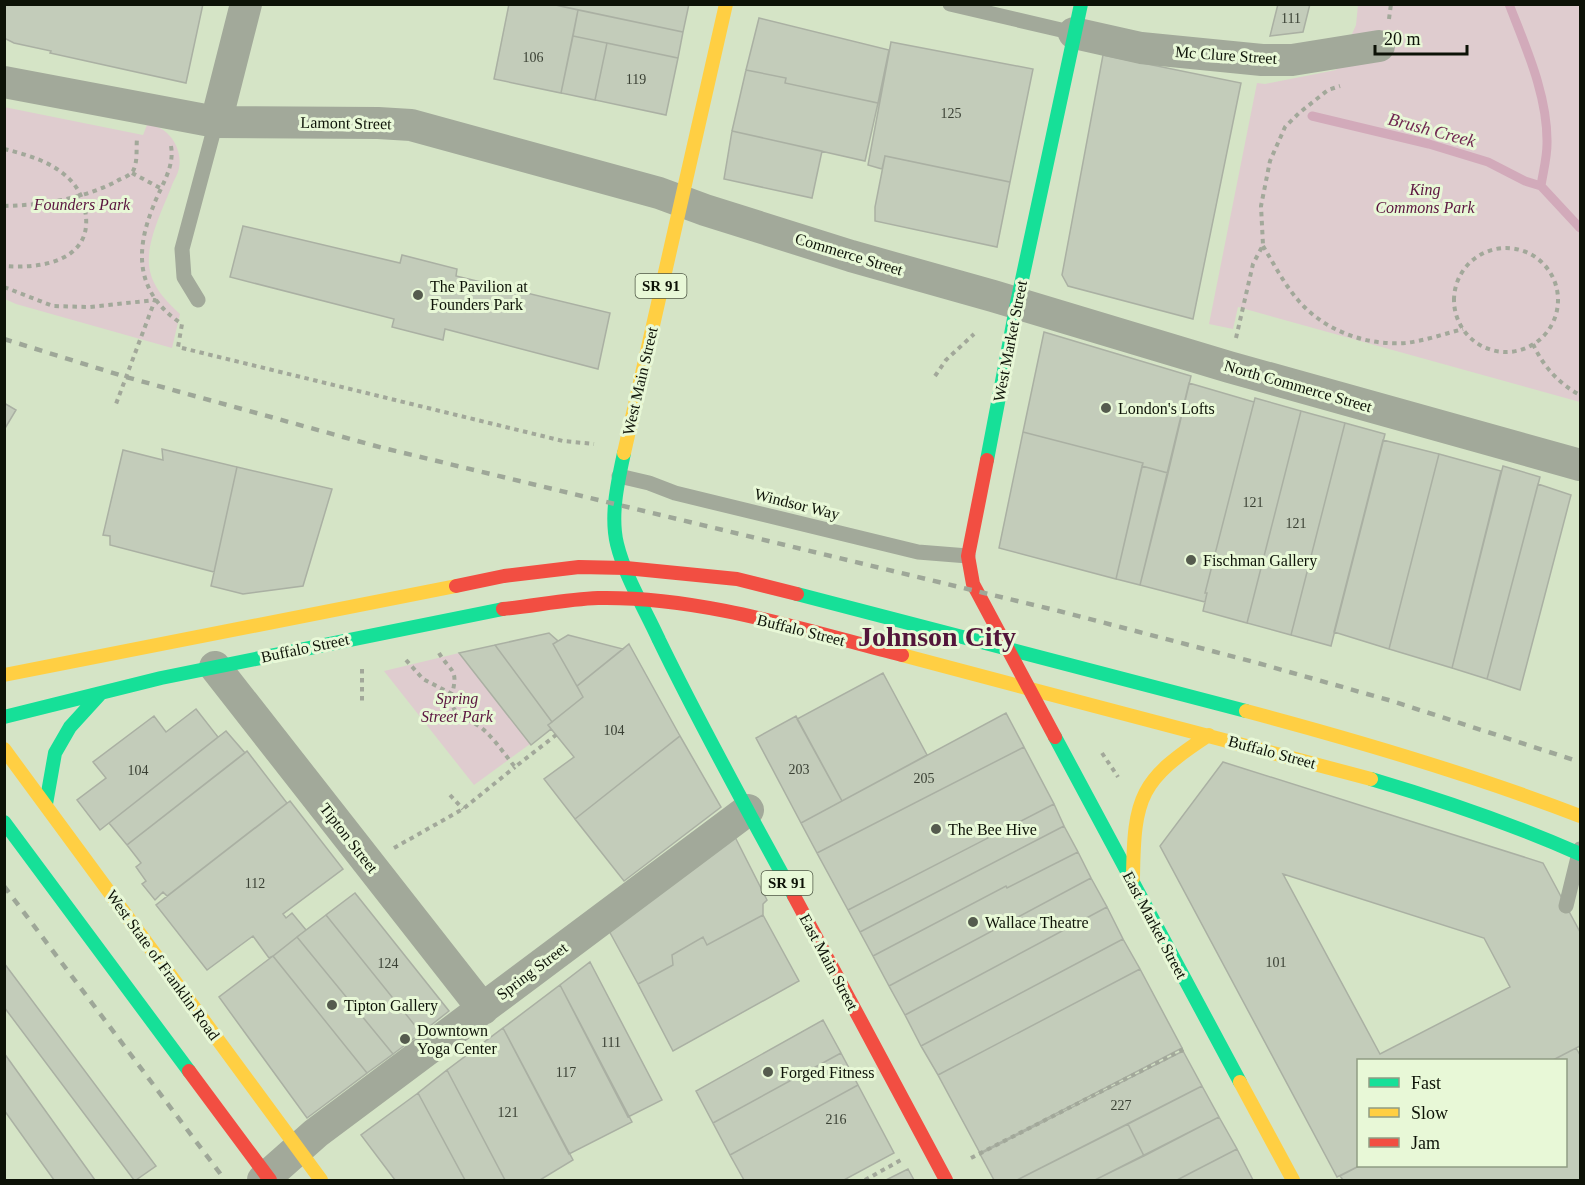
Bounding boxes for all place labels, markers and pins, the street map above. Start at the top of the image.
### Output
place label: The Pavilion at Founders Park [430,278,528,313]
marker: The Pavilion at Founders Park [411,288,425,302]
place label: London's Lofts [1118,400,1215,417]
marker: London's Lofts [1099,401,1113,415]
place label: Fischman Gallery [1203,552,1317,570]
marker: Fischman Gallery [1184,553,1198,567]
place label: The Bee Hive [948,821,1037,838]
marker: The Bee Hive [929,822,943,836]
place label: Wallace Theatre [985,914,1089,931]
marker: Wallace Theatre [966,915,980,929]
place label: Tipton Gallery [344,997,438,1015]
marker: Tipton Gallery [325,998,339,1012]
place label: Downtown Yoga Center [417,1022,497,1058]
marker: Downtown Yoga Center [398,1032,412,1046]
place label: Forged Fitness [780,1064,874,1082]
marker: Forged Fitness [761,1065,775,1079]

